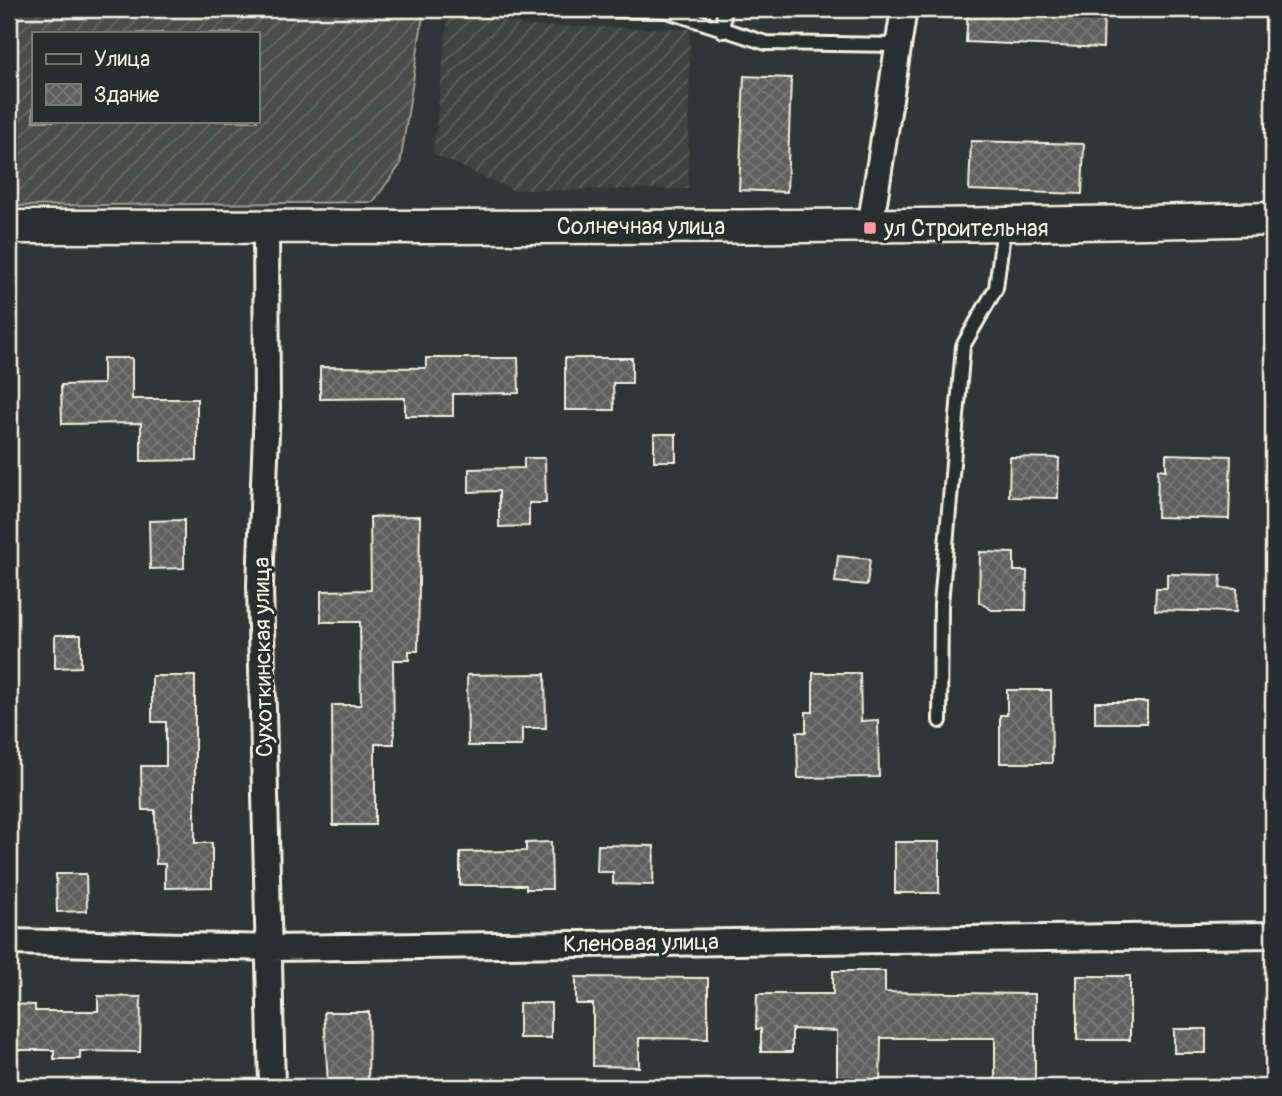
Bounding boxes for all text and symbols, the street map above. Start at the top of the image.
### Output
legend [32,32,259,122]
text: Улица [94,46,150,73]
text: Здание [94,82,160,109]
street label: Солнечная улица [557,212,725,241]
place label: ул Строительная [883,214,1049,243]
marker: ул Строительная [862,220,878,236]
street label: Сухоткинская улица [247,557,279,757]
street label: Кленовая улица [563,927,719,959]

